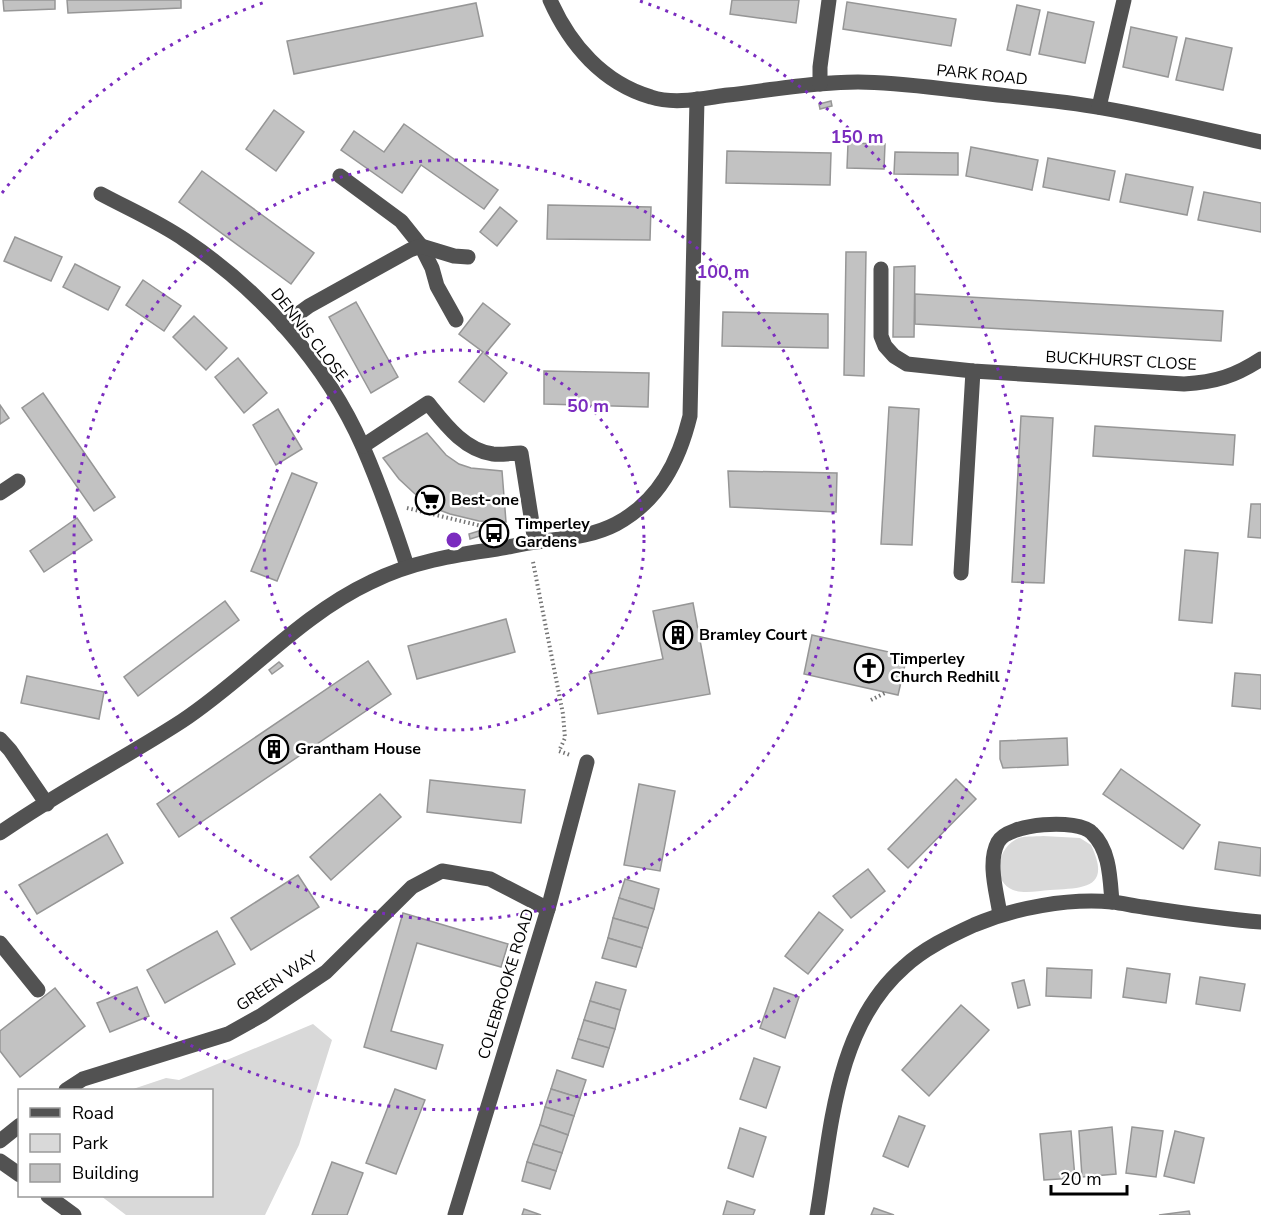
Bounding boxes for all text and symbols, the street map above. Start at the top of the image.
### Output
street label: PARK ROAD [935,59,1029,91]
text: 150 m [830,125,884,149]
text: 100 m [696,260,750,284]
street label: DENNIS CLOSE [265,284,353,386]
street label: BUCKHURST CLOSE [1045,346,1197,376]
text: 50 m [567,394,609,418]
supermarket icon: Best-one [414,484,446,516]
place label: Best-one [451,489,519,511]
place label: Timperley Gardens [515,513,590,553]
bus stop icon: Timperley Gardens [478,517,510,549]
centre of rings [444,530,464,550]
building icon: Bramley Court [662,619,694,651]
place label: Bramley Court [699,624,808,646]
place label: Timperley Church Redhill [890,648,1000,688]
church icon: Timperley Church Redhill [853,652,885,684]
building icon: Grantham House [258,733,290,765]
place label: Grantham House [295,738,421,760]
street label: COLEBROOKE ROAD [473,906,539,1062]
street label: GREEN WAY [232,945,322,1016]
legend [18,1089,213,1197]
text: Road [72,1101,114,1125]
text: Park [72,1131,109,1155]
scale bar [1051,1158,1128,1196]
text: Building [72,1161,139,1185]
text: 20 m [1060,1167,1102,1191]

